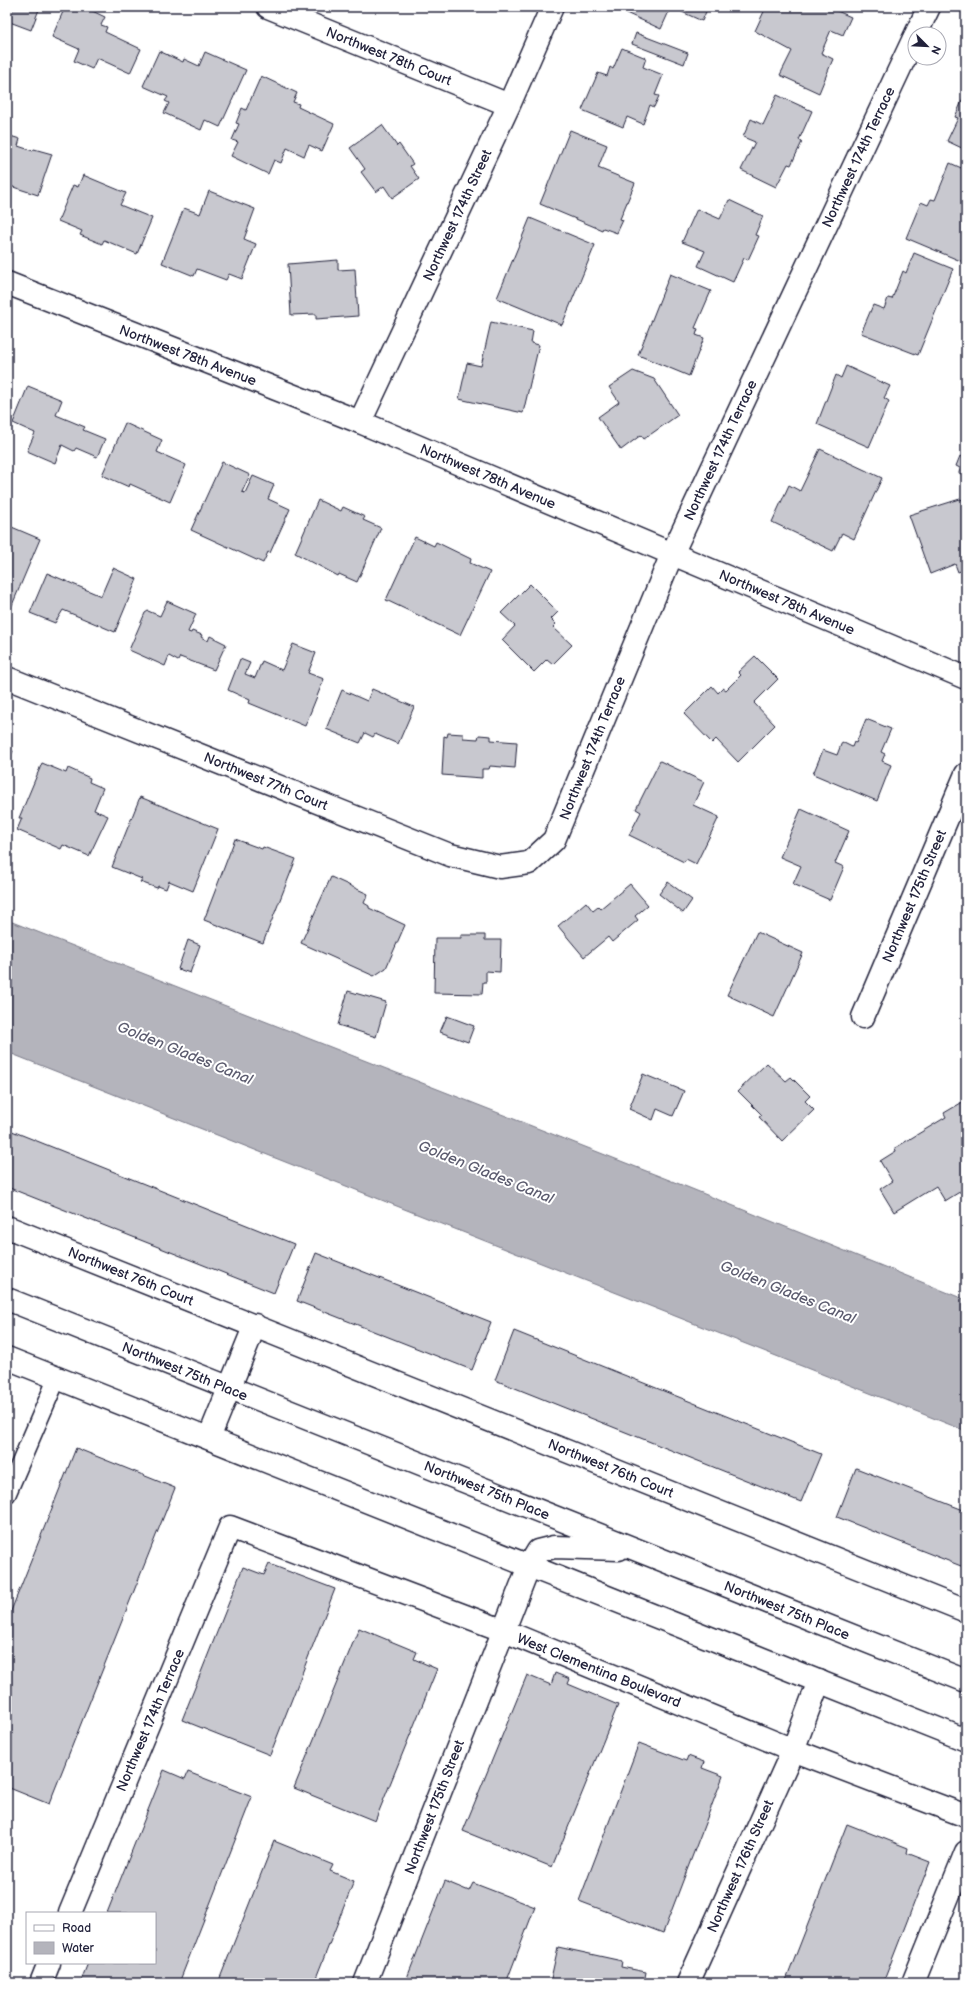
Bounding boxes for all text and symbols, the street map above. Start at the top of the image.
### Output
street label: Northwest 78th Court [324,24,455,90]
north arrow [907,26,947,66]
text: N [928,43,943,56]
street label: Northwest 174th Terrace [818,84,899,230]
street label: Northwest 174th Street [420,146,496,284]
street label: Northwest 78th Avenue [117,321,259,390]
street label: Northwest 174th Terrace [680,377,761,523]
street label: Northwest 78th Avenue [417,440,558,513]
street label: Northwest 78th Avenue [716,566,857,639]
street label: Northwest 174th Terrace [556,674,629,822]
street label: Northwest 77th Court [201,749,331,814]
street label: Northwest 175th Street [879,827,950,965]
water label: Golden Glades Canal [114,1018,256,1090]
water label: Golden Glades Canal [415,1137,557,1209]
street label: Northwest 76th Court [65,1243,197,1310]
water label: Golden Glades Canal [717,1257,859,1329]
street label: Northwest 75th Place [119,1338,250,1404]
street label: Northwest 76th Court [545,1435,677,1502]
street label: Northwest 75th Place [421,1457,552,1523]
street label: Northwest 75th Place [721,1577,852,1643]
street label: West Clementina Boulevard [514,1630,683,1711]
street label: Northwest 174th Terrace [113,1646,188,1794]
street label: Northwest 175th Street [401,1737,468,1877]
street label: Northwest 176th Street [704,1797,778,1935]
legend [26,1912,156,1964]
text: Road [62,1921,91,1936]
text: Water [62,1941,94,1956]

